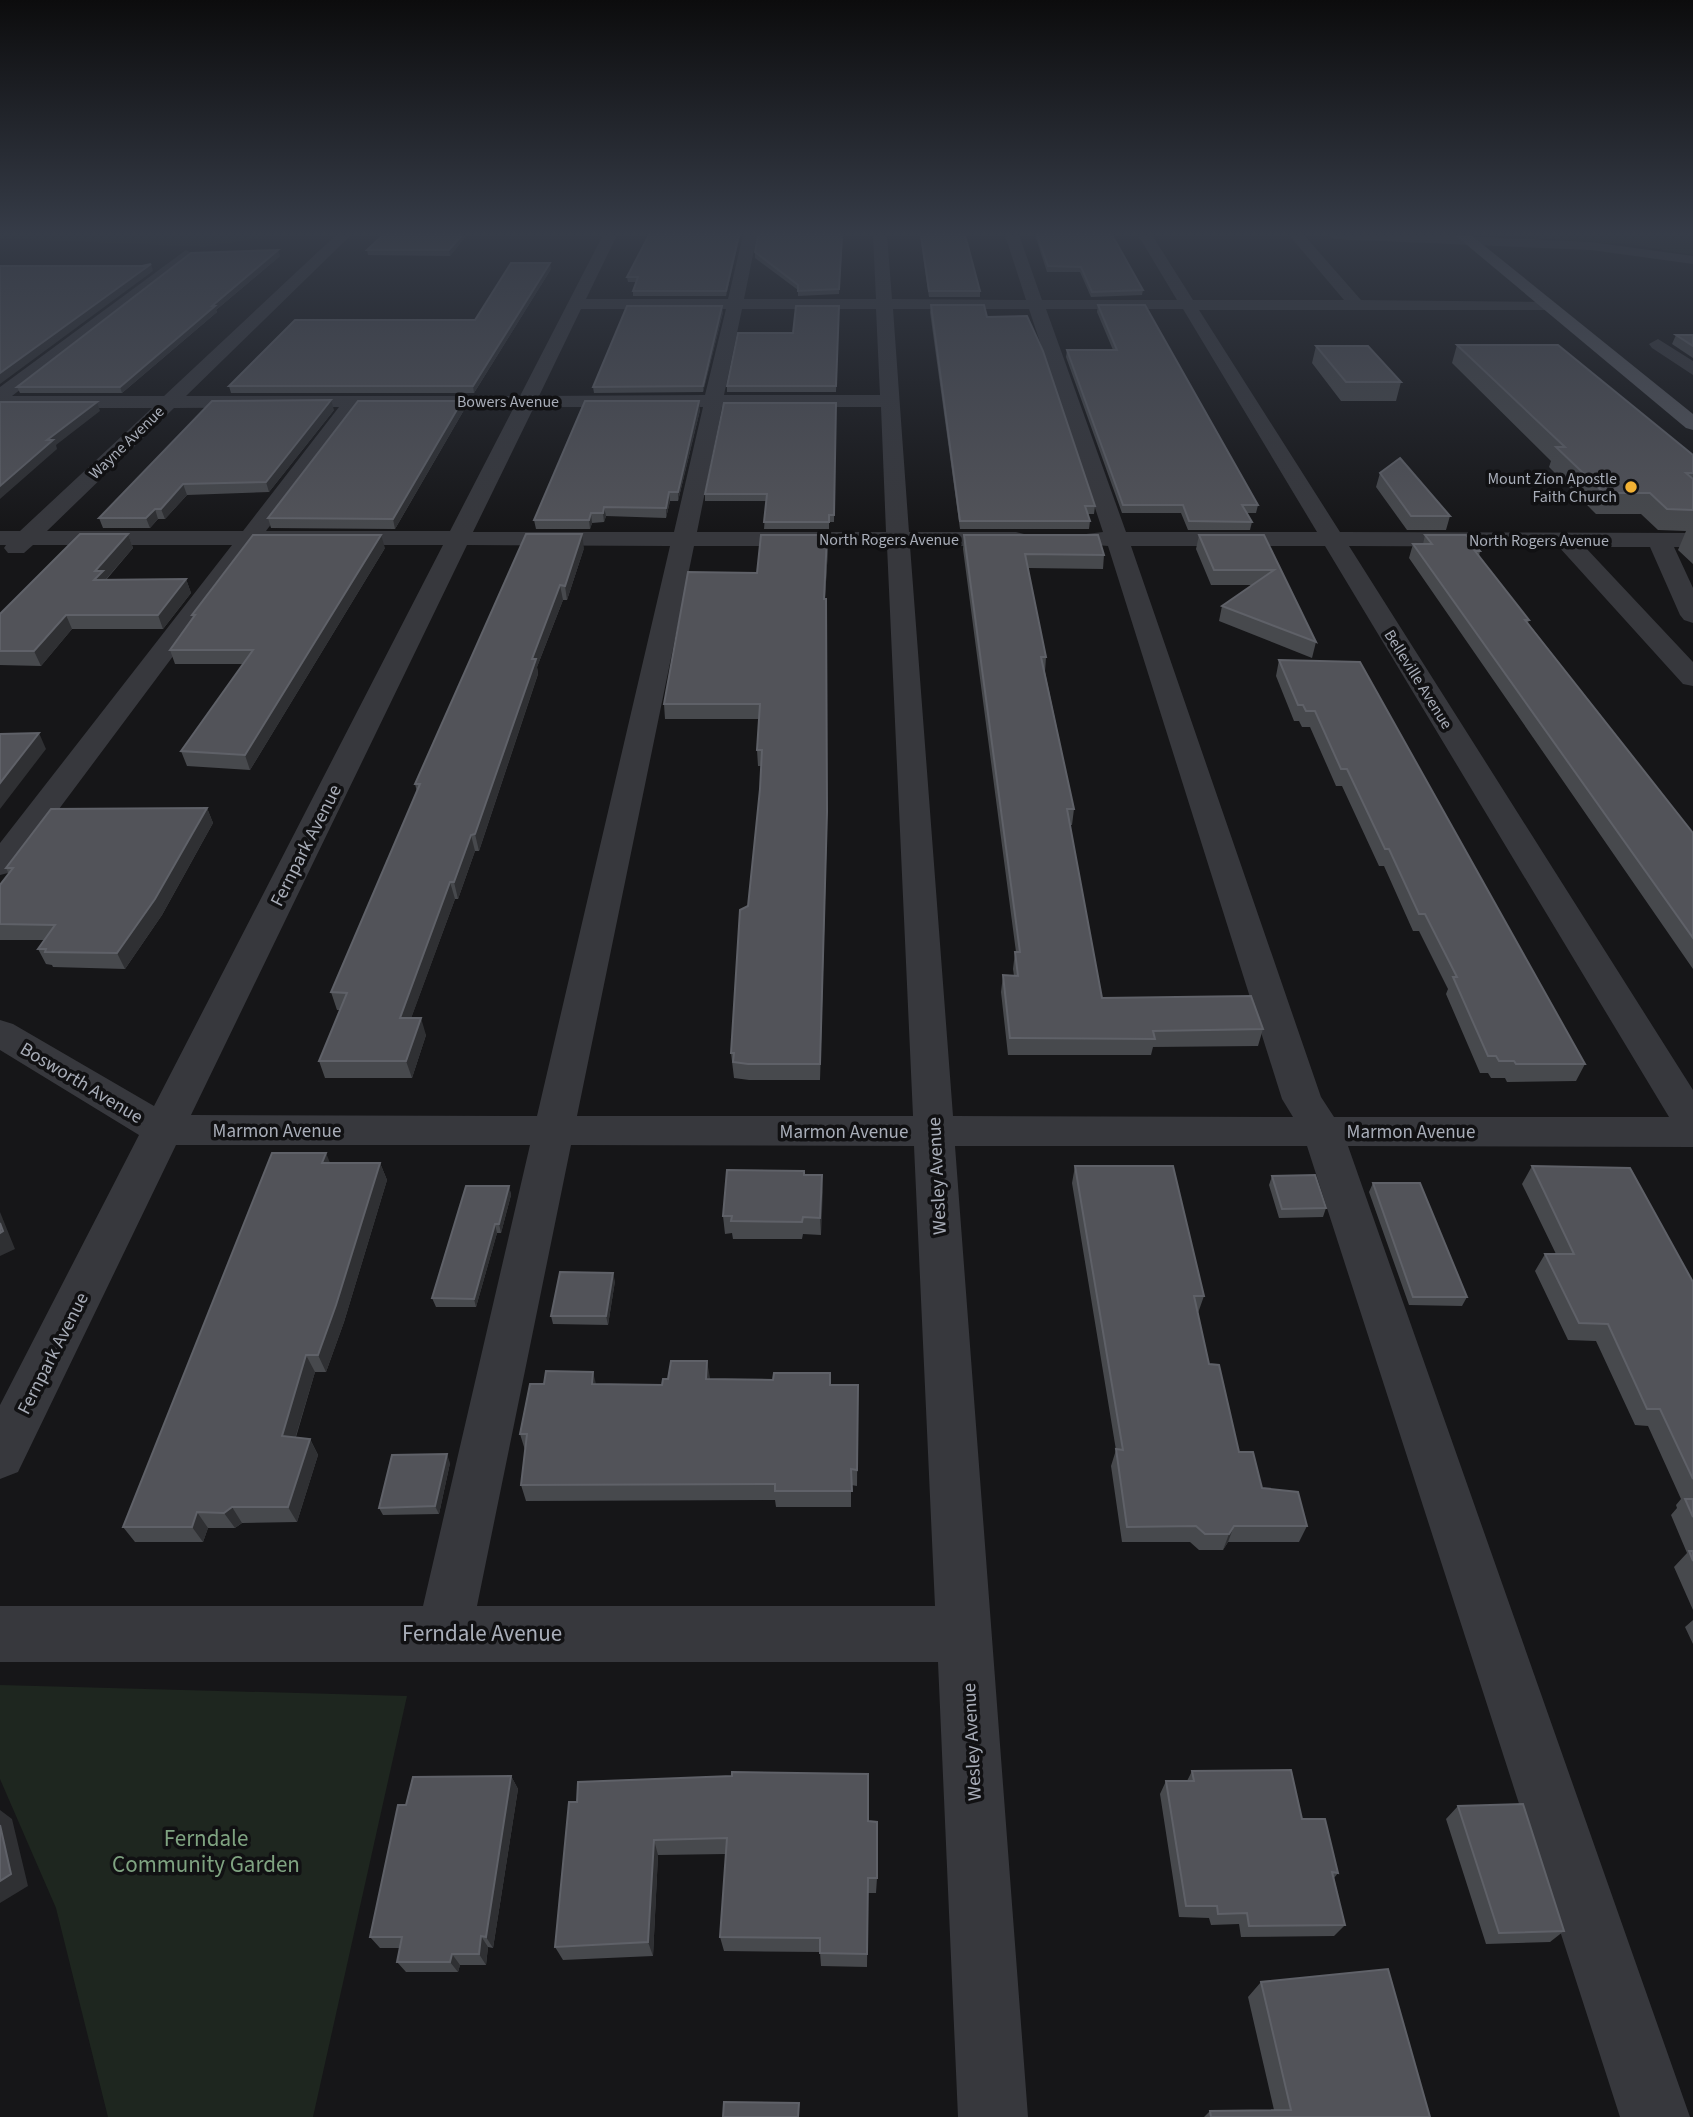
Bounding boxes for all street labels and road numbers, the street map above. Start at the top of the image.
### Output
street label: Bowers Avenue [457,391,559,413]
street label: Wayne Avenue [84,401,169,484]
street label: North Rogers Avenue [819,529,959,551]
street label: North Rogers Avenue [1469,530,1609,552]
street label: Belleville Avenue [1379,626,1458,734]
street label: Fernpark Avenue [264,780,349,911]
street label: Bosworth Avenue [15,1036,148,1131]
street label: Wesley Avenue [921,1116,954,1236]
street label: Marmon Avenue [213,1118,341,1145]
street label: Marmon Avenue [780,1119,908,1146]
street label: Marmon Avenue [1347,1119,1475,1146]
street label: Fernpark Avenue [11,1288,96,1419]
street label: Ferndale Avenue [402,1617,562,1650]
street label: Wesley Avenue [956,1682,989,1802]

